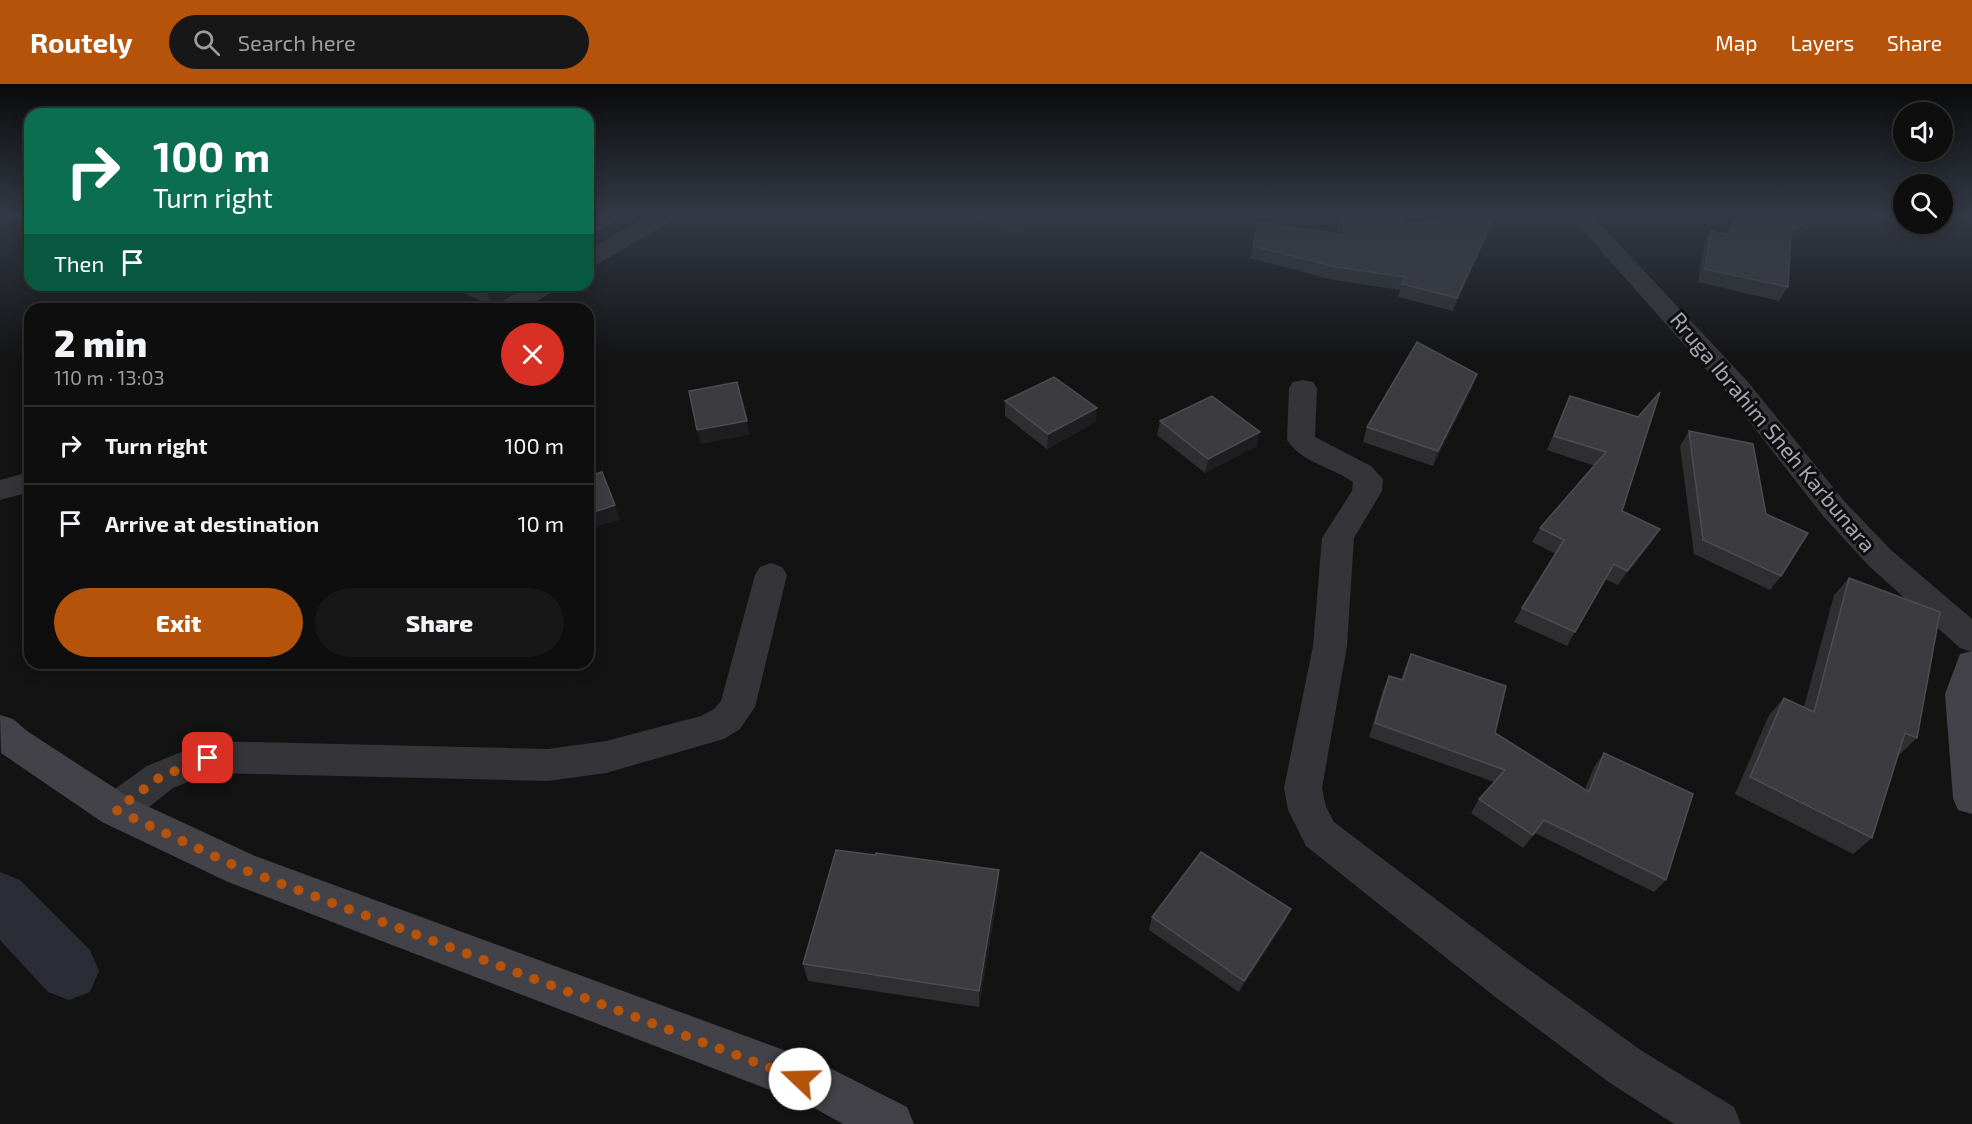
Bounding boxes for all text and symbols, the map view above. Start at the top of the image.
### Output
search box [169,15,589,69]
text: Routely [30,25,133,59]
icon: search [190,26,223,59]
text: Search here [238,29,356,55]
text: Map [1715,30,1757,55]
text: Layers [1790,30,1854,55]
text: Share [1887,30,1942,55]
map controls [1893,102,1953,234]
button: sound [1893,102,1953,162]
text: 100 m [153,130,270,180]
icon: right [54,132,132,210]
button: search [1893,174,1953,234]
text: Turn right [153,181,273,213]
icon: arrive [116,246,149,279]
text: Then [54,250,104,276]
street label: Rruga Ibrahim Sheh Karbunara [1666,306,1882,557]
text: 2 min [54,321,147,364]
button: close [501,323,564,386]
text: 110 m · 13:03 [54,365,165,389]
icon: right [54,429,87,462]
text: Turn right [105,432,207,458]
text: 100 m [505,432,564,458]
icon: arrive [54,507,87,540]
text: Arrive at destination [105,510,319,536]
text: 10 m [518,510,564,536]
button: Exit [54,588,303,657]
button: Share [315,588,564,657]
pin [182,732,233,783]
icon: arrive [191,741,224,774]
position arrow [768,1047,832,1111]

